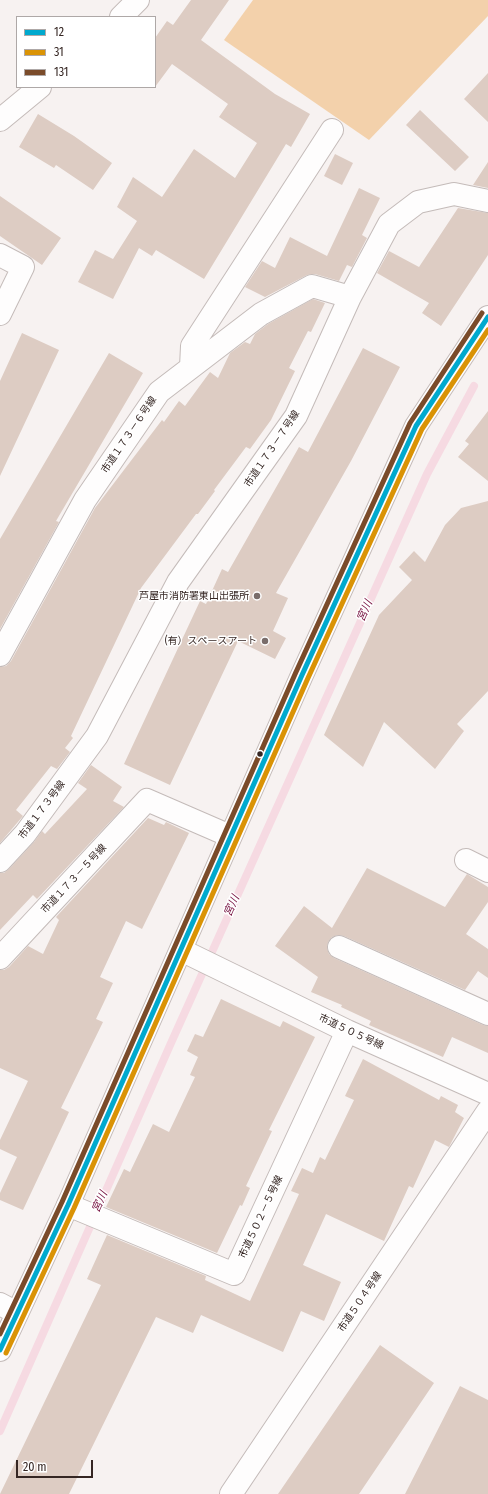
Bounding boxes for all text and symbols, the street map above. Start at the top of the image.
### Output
legend [16,16,156,88]
text: 12 [54,25,64,39]
text: 31 [54,45,64,59]
text: 131 [54,65,68,79]
street label: 市道１７３－６号線 [99,394,159,476]
street label: 市道１７３－７号線 [242,408,302,490]
place label: 芦屋市消防署東山出張所 [139,590,249,602]
marker: 芦屋市消防署東山出張所 [252,591,262,601]
water label: 宮川 [354,598,376,624]
place label: (有）スペースアート [165,635,257,647]
marker: (有）スペースアート [260,636,270,646]
unlabelled marker [255,749,265,759]
street label: 市道１７３号線 [16,778,68,842]
street label: 市道１７３－５号線 [39,842,109,916]
water label: 宮川 [221,893,243,919]
street label: 市道５０５号線 [317,1012,385,1052]
street label: 市道５０２－５号線 [237,1174,285,1260]
water label: 宮川 [89,1189,111,1215]
street label: 市道５０４号線 [335,1270,385,1334]
scale bar [18,1452,95,1478]
text: 20 m [23,1460,47,1474]

